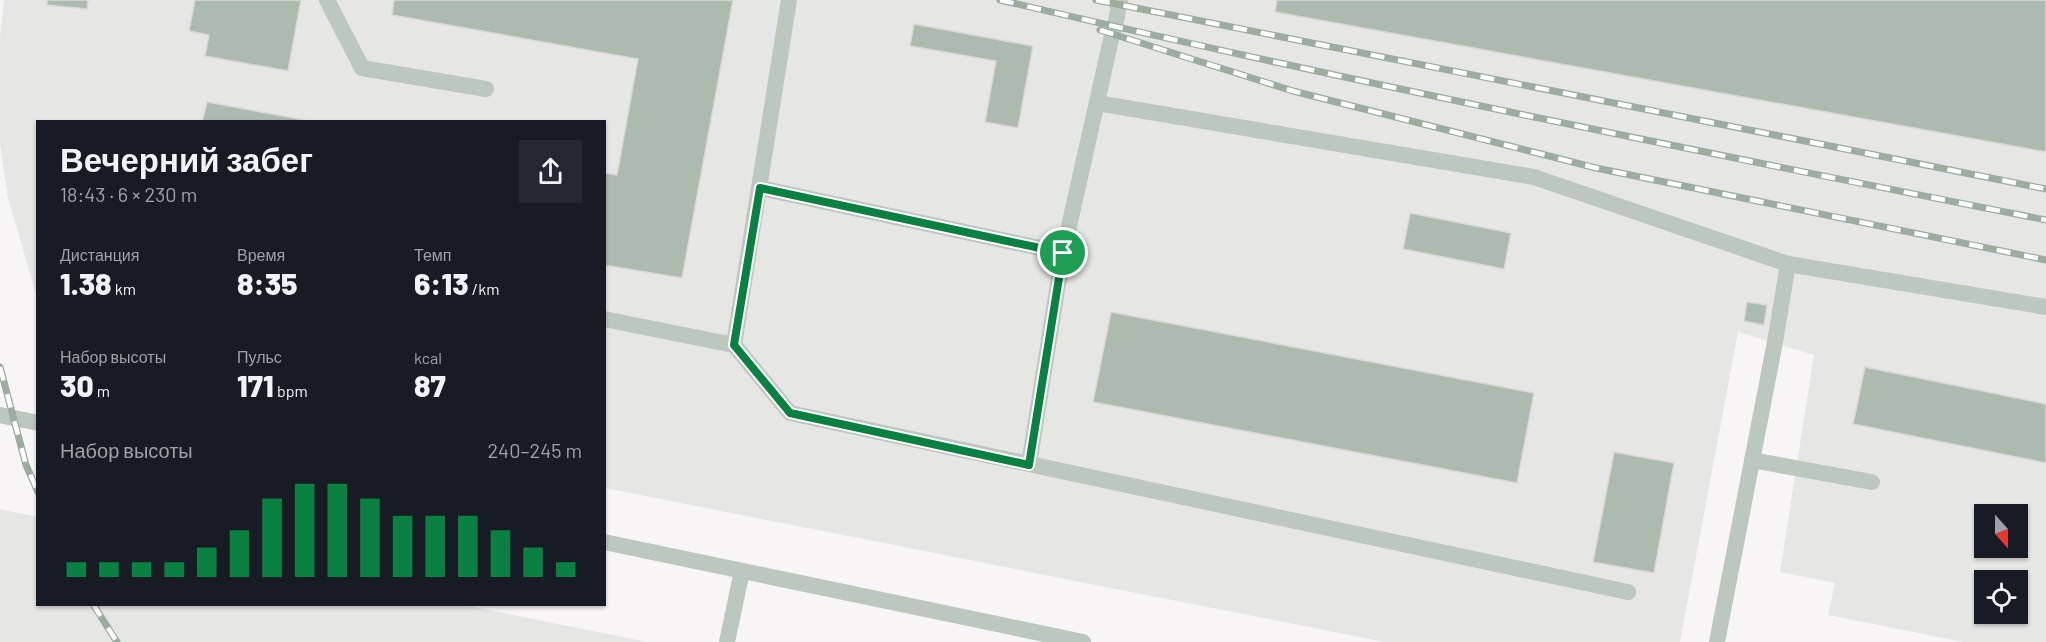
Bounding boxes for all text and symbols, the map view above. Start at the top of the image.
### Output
text: Вечерний забег [60,139,313,179]
button: share [519,140,582,203]
text: 18:43 · 6 × 230 m [60,182,197,206]
pin [1037,227,1088,278]
icon: arrive [1046,236,1079,269]
text: Дистанция [60,245,139,264]
text: Время [237,245,285,264]
text: Темп [414,245,451,264]
text: 1.38 [60,265,112,301]
text: 8:35 [237,265,298,301]
text: 6:13 [414,265,469,301]
text: km [112,279,136,298]
text: /km [469,279,500,298]
text: Набор высоты [60,347,166,366]
text: Пульс [237,347,282,366]
text: kcal [414,348,442,367]
text: 30 [60,367,94,403]
text: 171 [237,367,274,403]
text: 87 [414,367,446,403]
text: m [94,381,110,400]
text: bpm [274,381,308,400]
text: Набор высоты [60,438,193,462]
text: 240–245 m [487,438,582,462]
north arrow [1974,504,2028,558]
map controls [1974,504,2028,624]
button: locate [1974,570,2028,624]

